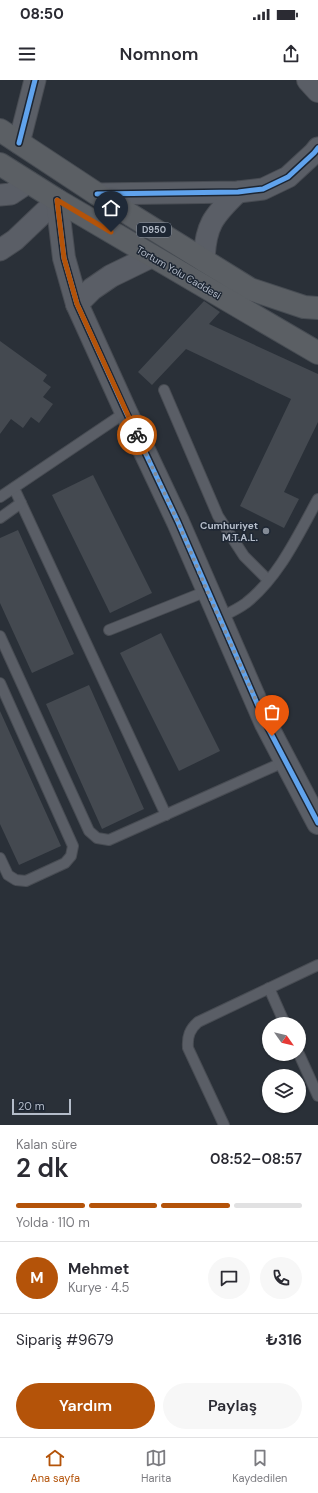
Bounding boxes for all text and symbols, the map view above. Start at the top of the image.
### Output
text: 08:50 [20,4,64,24]
text: Nomnom [120,42,198,66]
icon: menu [16,43,38,65]
icon: share [280,43,302,65]
pin [94,191,128,232]
icon: home [100,197,122,219]
road number: D950 [137,223,171,237]
street label: Tortum Yolu Caddesi [134,243,223,302]
courier [117,415,157,455]
icon: bike [126,424,148,446]
place label: Cumhuriyet M.T.A.L. [200,519,258,544]
marker: Cumhuriyet M.T.A.L. [261,526,271,536]
pin [255,695,289,736]
icon: bag [261,701,283,723]
north arrow [262,1017,306,1061]
map controls [262,1017,306,1113]
button: layers [262,1069,306,1113]
scale bar [12,1097,71,1116]
text: 20 m [18,1099,44,1113]
text: Kalan süre [16,1136,77,1153]
text: 08:52–08:57 [210,1149,302,1169]
text: 2 dk [16,1151,69,1185]
text: Yolda · 110 m [16,1214,90,1231]
button: chat [208,1257,250,1299]
button: phone [260,1257,302,1299]
text: Mehmet [68,1259,129,1279]
text: M [30,1268,44,1288]
text: Kurye · 4.5 [68,1279,130,1296]
text: Sipariş #9679 [16,1330,114,1350]
text: ₺316 [266,1330,302,1350]
button: Yardım [16,1383,155,1429]
button: Paylaş [163,1383,302,1429]
tab: Ana sayfa [31,1447,80,1485]
tab: Harita [141,1447,171,1485]
tab: Kaydedilen [232,1447,287,1485]

